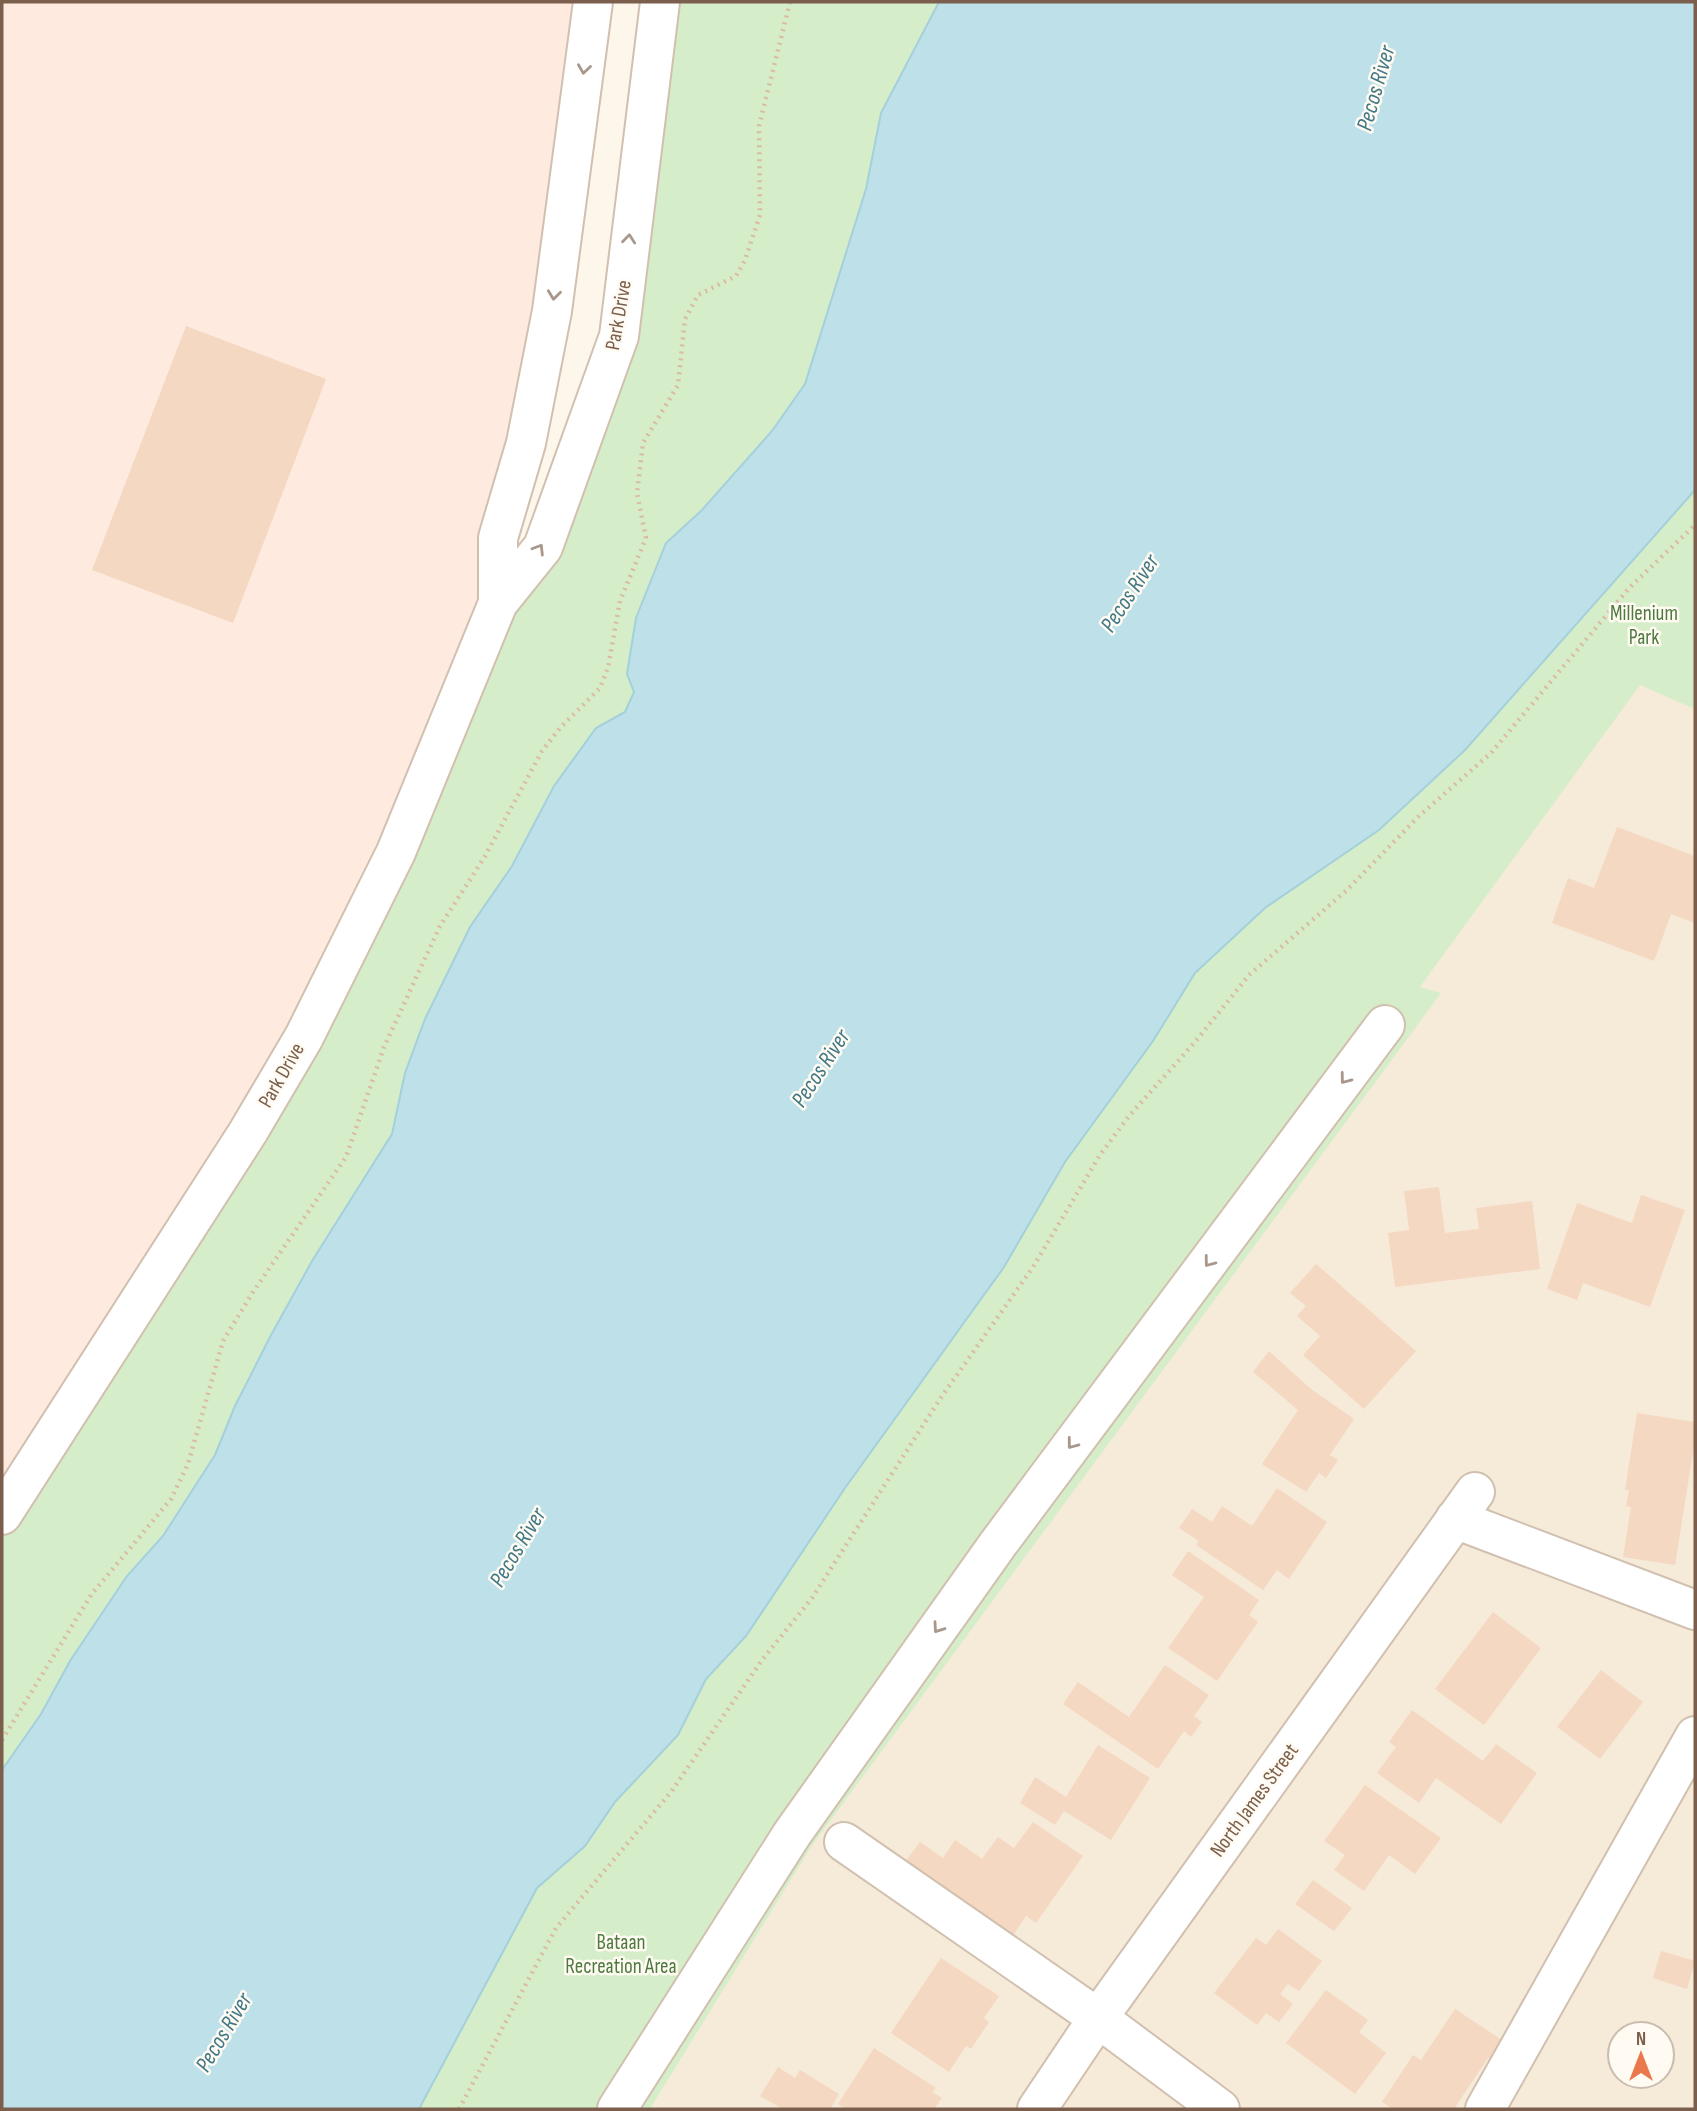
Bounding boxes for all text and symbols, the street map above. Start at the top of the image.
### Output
water label: Pecos River [1351,41,1402,134]
one-way arrow [576,64,591,75]
one-way arrow [621,233,636,244]
street label: Park Drive [600,278,637,352]
one-way arrow [546,289,561,301]
one-way arrow [531,544,544,557]
water label: Pecos River [1094,548,1166,638]
park label: Millenium Park [1610,601,1678,650]
water label: Pecos River [785,1023,857,1113]
street label: Park Drive [253,1038,310,1112]
one-way arrow [1340,1071,1353,1084]
one-way arrow [1204,1254,1217,1267]
one-way arrow [1068,1436,1081,1449]
water label: Pecos River [483,1502,553,1592]
one-way arrow [934,1620,947,1633]
street label: North James Street [1205,1739,1304,1862]
park label: Bataan Recreation Area [565,1930,677,1979]
water label: Pecos River [189,1987,259,2077]
north arrow [1606,2020,1676,2090]
text: N [1636,2028,1646,2051]

